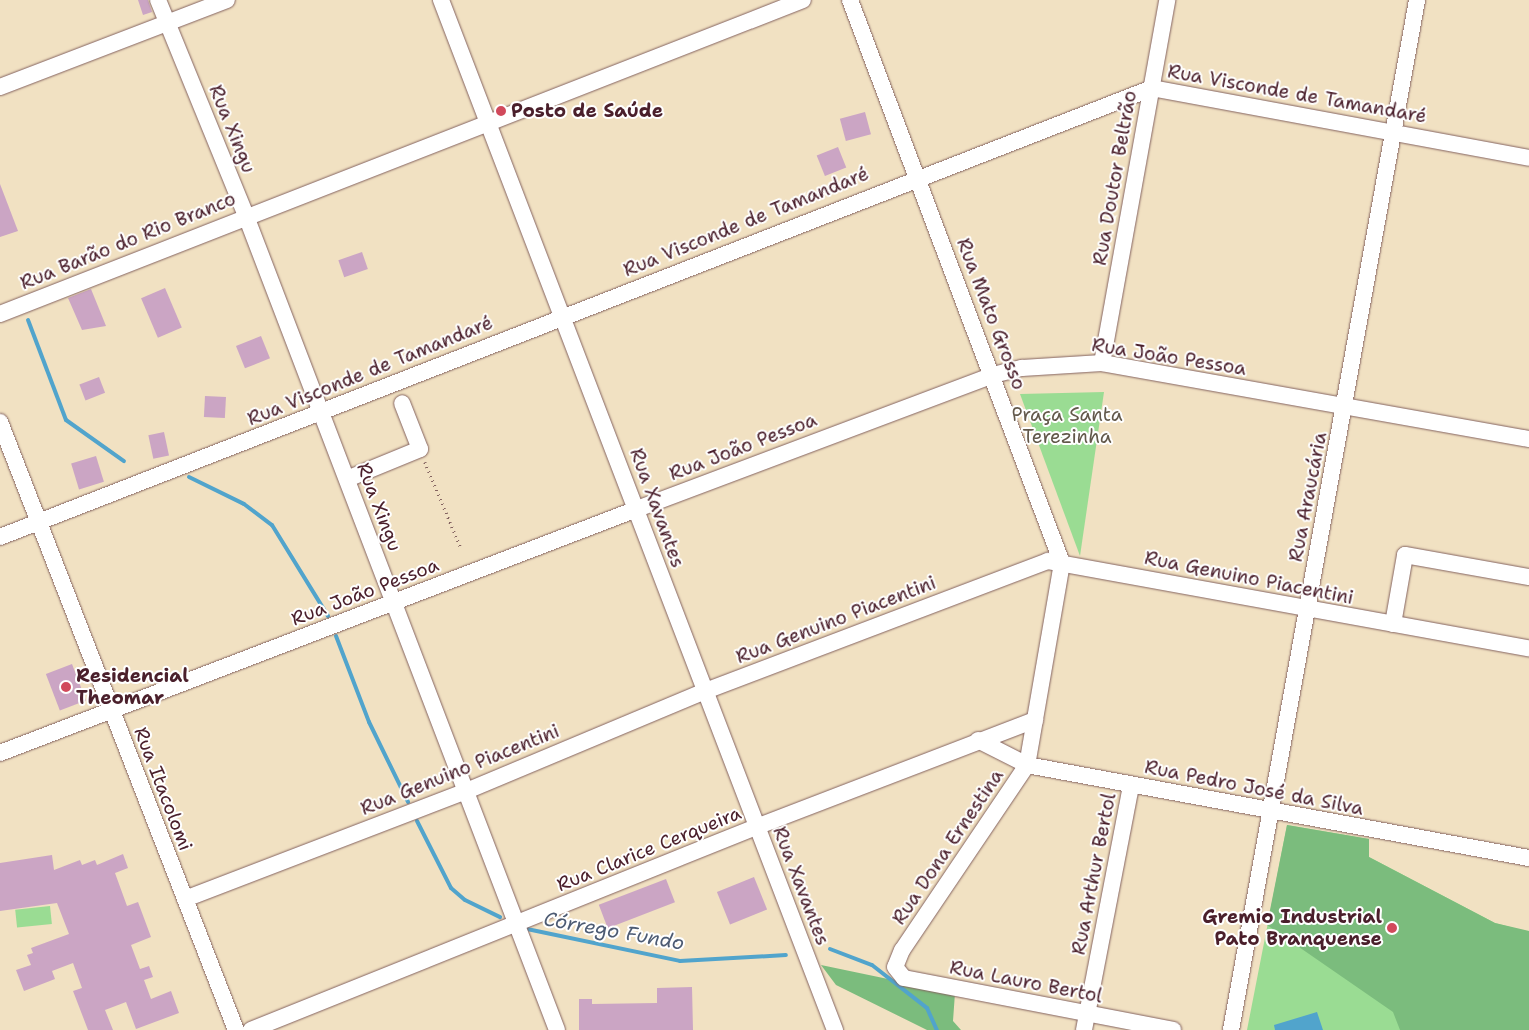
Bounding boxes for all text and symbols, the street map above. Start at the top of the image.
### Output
street label: Rua Visconde de Tamandaré [1166,60,1428,128]
street label: Rua Xingu [204,82,260,176]
street label: Rua Doutor Beltrão [1088,89,1142,267]
place label: Posto de Saúde [511,100,663,122]
marker: Posto de Saúde [495,105,507,117]
street label: Rua Visconde de Tamandaré [620,162,872,282]
street label: Rua Barão do Rio Branco [17,187,239,295]
street label: Rua Mato Grosso [952,235,1030,393]
street label: Rua Visconde de Tamandaré [244,311,496,431]
street label: Rua João Pessoa [1090,334,1248,380]
park label: Praça Santa Terezinha [1012,404,1122,448]
street label: Rua João Pessoa [666,408,820,486]
street label: Rua Araucária [1284,430,1332,564]
street label: Rua Xavantes [625,445,689,571]
street label: Rua Xingu [352,459,406,555]
street label: Rua Genuino Piacentini [1143,547,1355,609]
street label: Rua João Pessoa [288,553,442,631]
street label: Rua Genuino Piacentini [733,571,939,669]
place label: Residencial Theomar [76,665,189,709]
marker: Residencial Theomar [60,681,72,693]
street label: Rua Genuino Piacentini [357,720,563,820]
street label: Rua Itacolomi [129,724,197,854]
street label: Rua Pedro José da Silva [1143,756,1365,820]
street label: Rua Dona Ernestina [888,765,1008,929]
street label: Rua Arthur Bertol [1067,791,1121,957]
street label: Rua Clarice Cerqueira [553,802,745,896]
street label: Rua Xavantes [768,823,834,949]
place label: Gremio Industrial Pato Branquense [1202,906,1382,950]
water label: Córrego Fundo [542,907,686,955]
marker: Gremio Industrial Pato Branquense [1386,922,1398,934]
street label: Rua Lauro Bertol [948,956,1104,1008]

